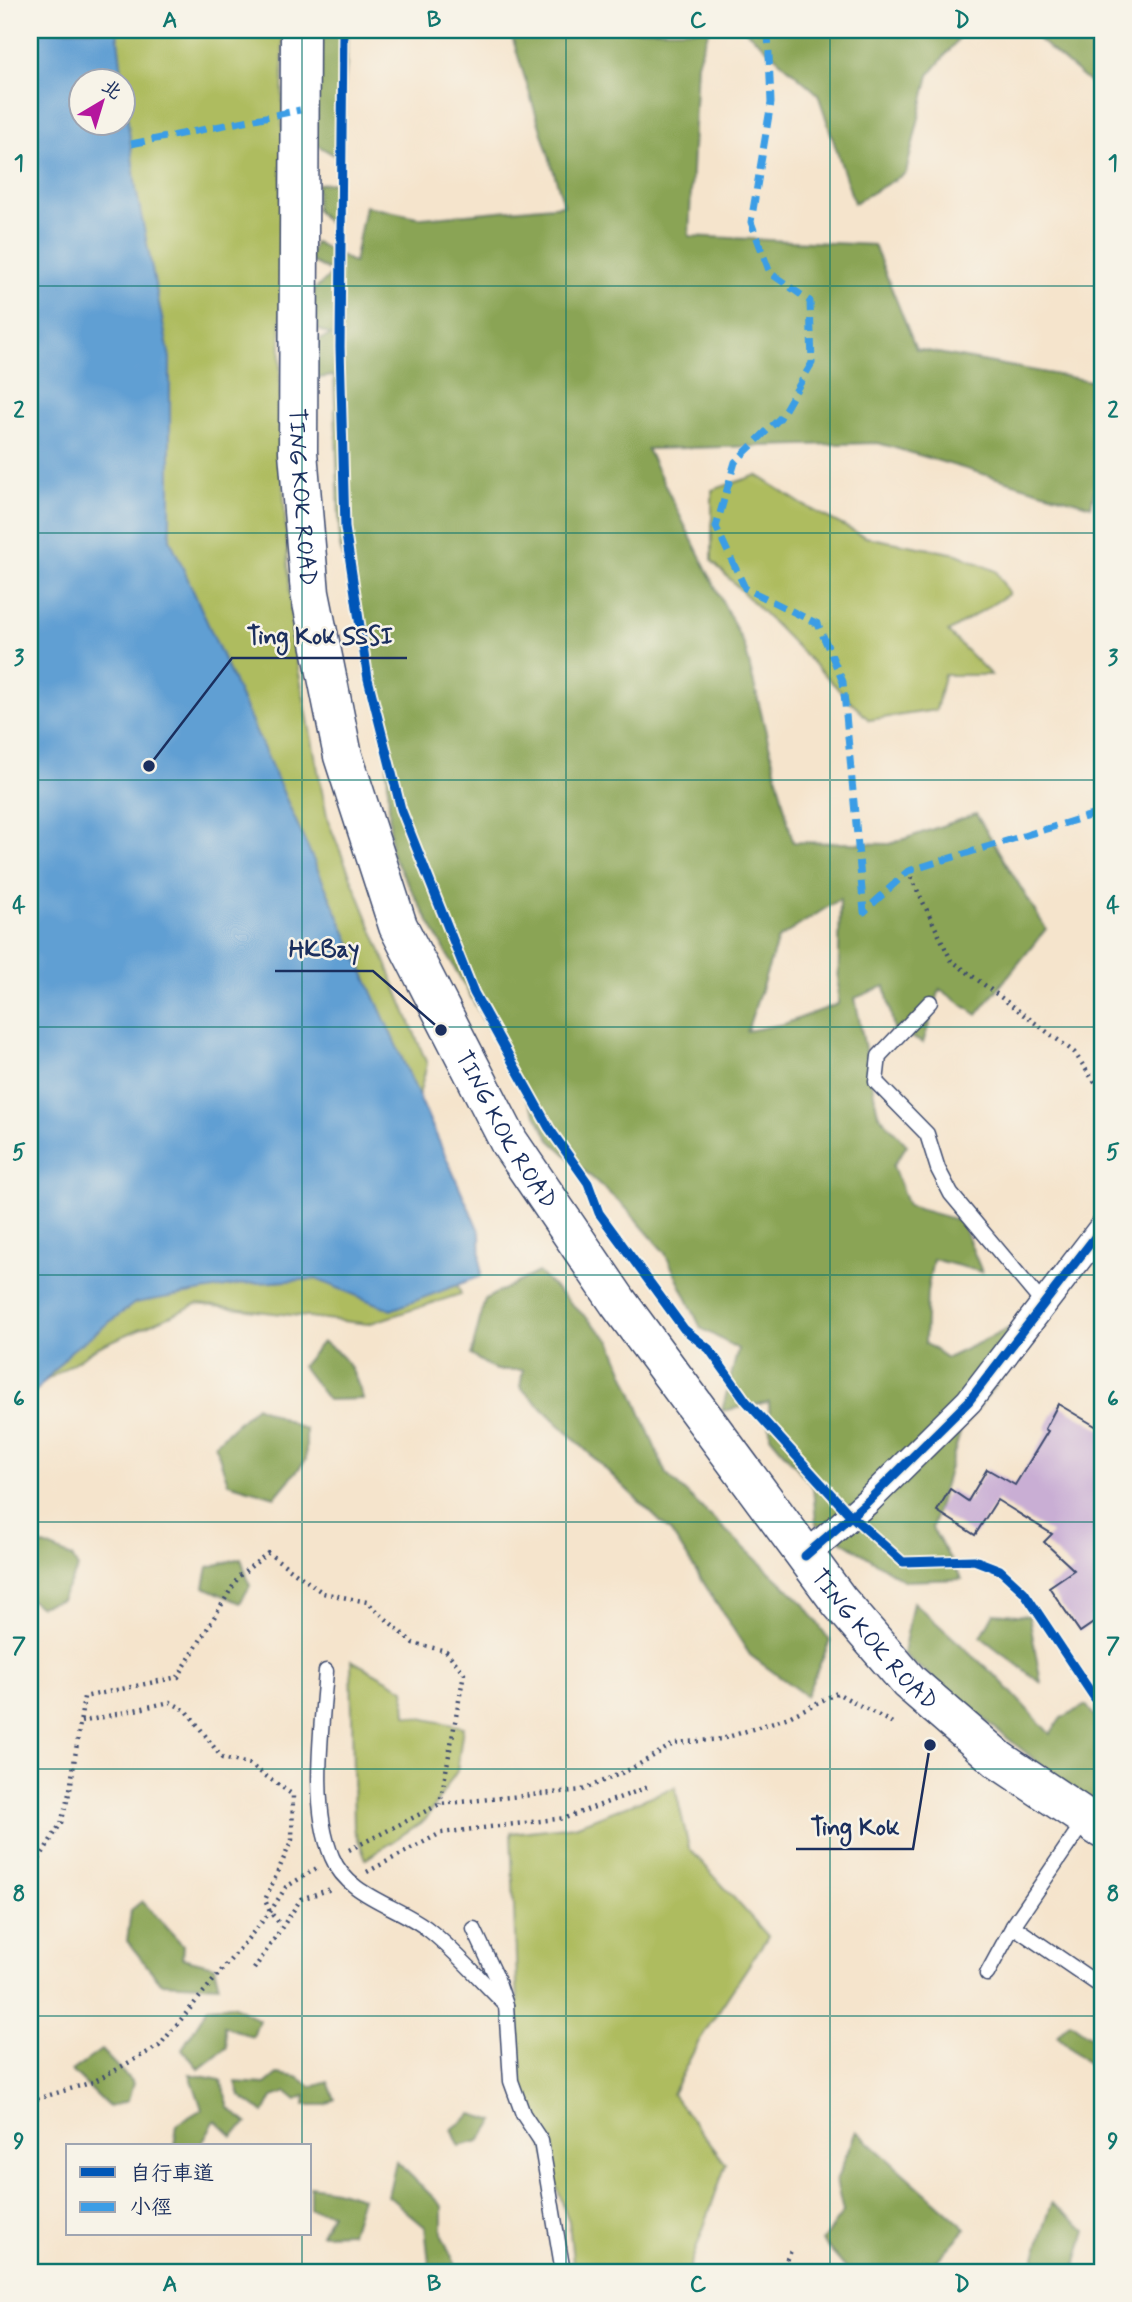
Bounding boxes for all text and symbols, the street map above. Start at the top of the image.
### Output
text: A [162,6,178,36]
text: B [427,6,442,36]
text: C [690,6,707,36]
text: D [954,6,970,36]
north arrow [66,66,136,136]
text: 北 [96,74,127,105]
text: 1 [14,149,24,179]
text: 1 [1108,149,1118,179]
text: 2 [13,396,25,426]
text: 2 [1107,396,1119,426]
street label: TING KOK ROAD [281,408,322,587]
callout: Ting Kok SSSI [232,613,407,658]
text: Ting Kok SSSI [247,622,393,656]
text: 3 [14,644,25,674]
text: 3 [1108,644,1119,674]
text: 4 [12,891,26,921]
text: 4 [1106,891,1120,921]
callout: HKBay [275,926,373,971]
text: HKBay [289,935,359,966]
street label: TING KOK ROAD [448,1046,563,1215]
text: 5 [12,1138,26,1168]
text: 5 [1106,1138,1120,1168]
text: 6 [13,1385,25,1415]
text: 6 [1107,1385,1119,1415]
street label: TING KOK ROAD [803,1564,943,1717]
text: 7 [12,1632,26,1662]
text: 7 [1106,1632,1120,1662]
callout: Ting Kok [796,1804,913,1849]
text: Ting Kok [811,1813,900,1847]
text: 8 [13,1880,25,1910]
text: 8 [1107,1880,1119,1910]
text: 9 [13,2127,25,2157]
text: 9 [1107,2127,1119,2157]
legend [66,2144,312,2236]
text: 自行車道 [130,2160,214,2188]
text: 小徑 [130,2194,172,2222]
text: A [162,2270,178,2300]
text: B [427,2270,442,2300]
text: C [690,2270,707,2300]
text: D [954,2270,970,2300]

